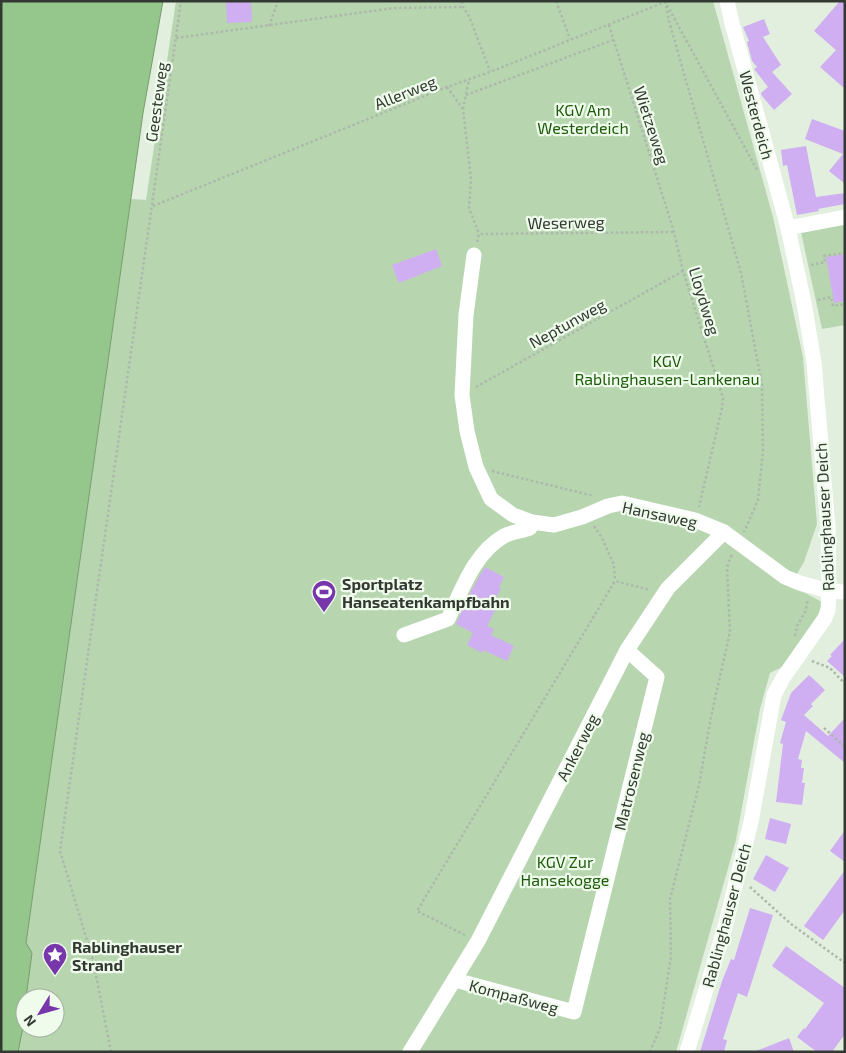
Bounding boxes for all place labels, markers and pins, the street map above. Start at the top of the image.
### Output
place label: Sportplatz Hanseatenkampfbahn [342,574,510,611]
sports icon: Sportplatz Hanseatenkampfbahn [311,579,337,613]
place label: Rablinghauser Strand [72,937,182,974]
place icon: Rablinghauser Strand [42,942,68,976]

